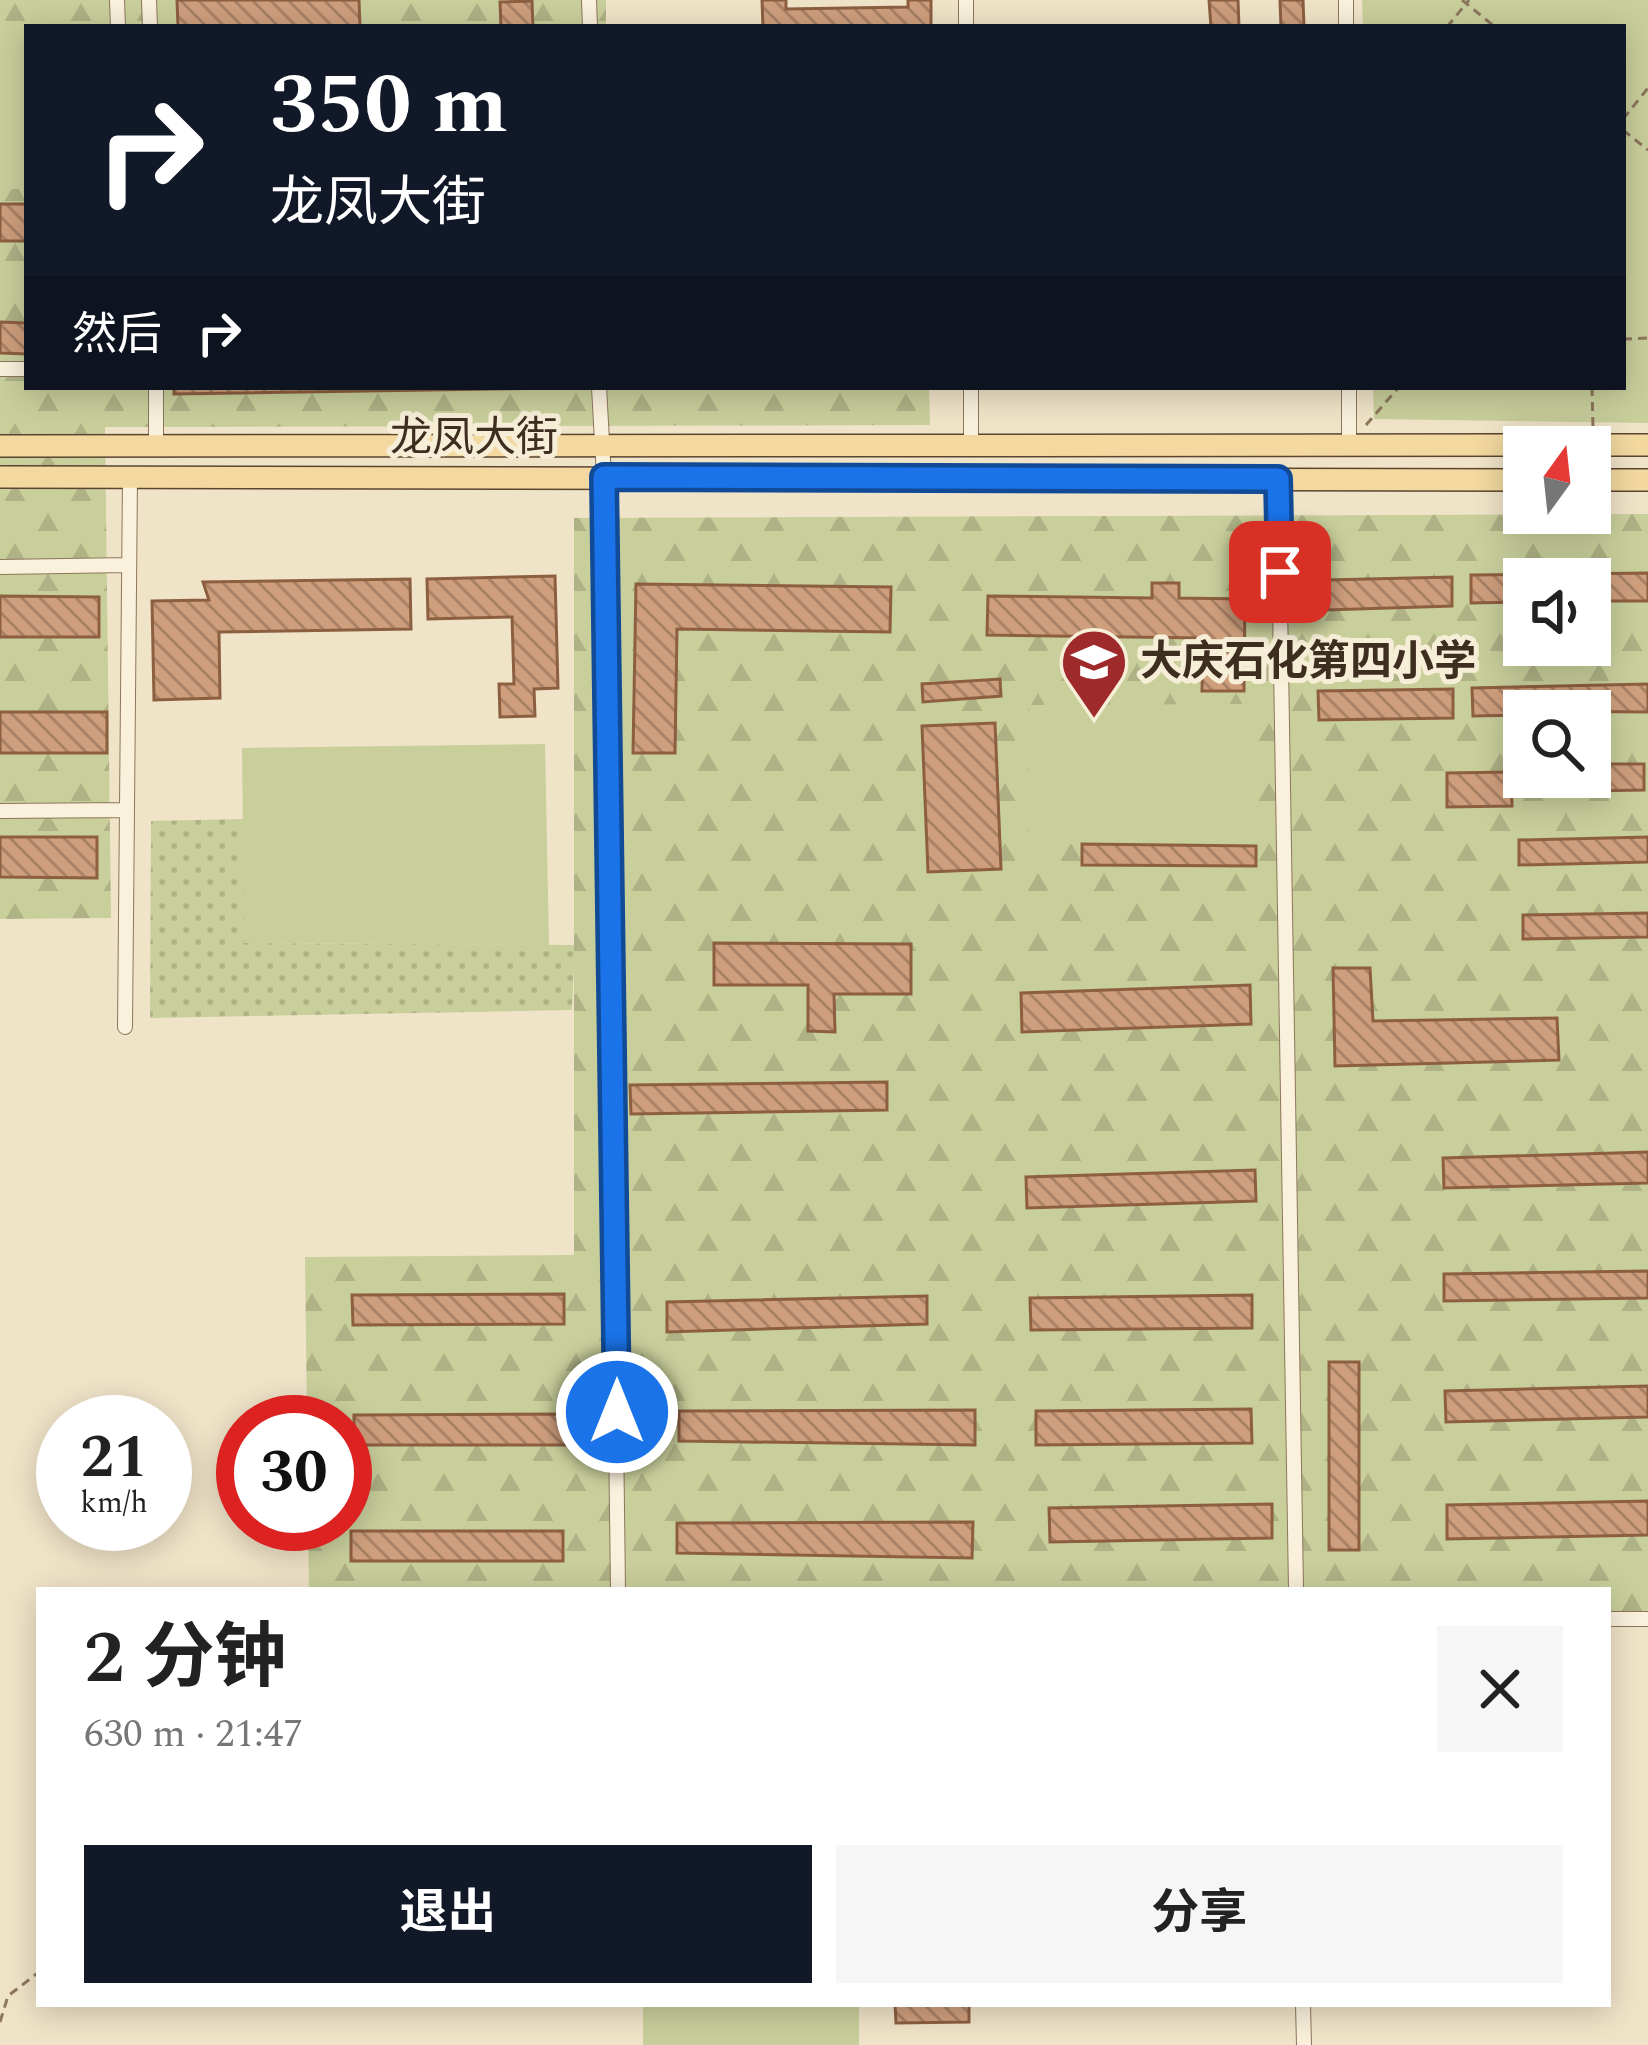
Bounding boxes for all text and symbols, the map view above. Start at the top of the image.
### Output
text: 350 m [270,42,508,170]
icon: right [72,72,228,228]
text: 龙凤大街 [270,163,486,245]
icon: right [186,300,252,366]
text: 然后 [72,301,162,370]
street label: 龙凤大街 [390,407,558,470]
north arrow [1503,426,1611,534]
map controls [1503,426,1611,798]
pin [1229,521,1331,623]
icon: arrive [1247,539,1313,605]
button: sound [1503,558,1611,666]
school or university icon: 大庆石化第四小学 [1059,627,1129,721]
place label: 大庆石化第四小学 [1140,631,1476,694]
button: search [1503,690,1611,798]
position arrow [554,1349,680,1475]
speed limit sign: 30 [216,1395,372,1551]
text: 21 [80,1412,148,1504]
text: km/h [80,1480,148,1526]
text: 2 分钟 [84,1605,286,1714]
button: close [1437,1626,1563,1752]
text: 630 m · 21:47 [84,1705,303,1764]
button: 退出 [84,1845,812,1983]
button: 分享 [836,1845,1563,1983]

